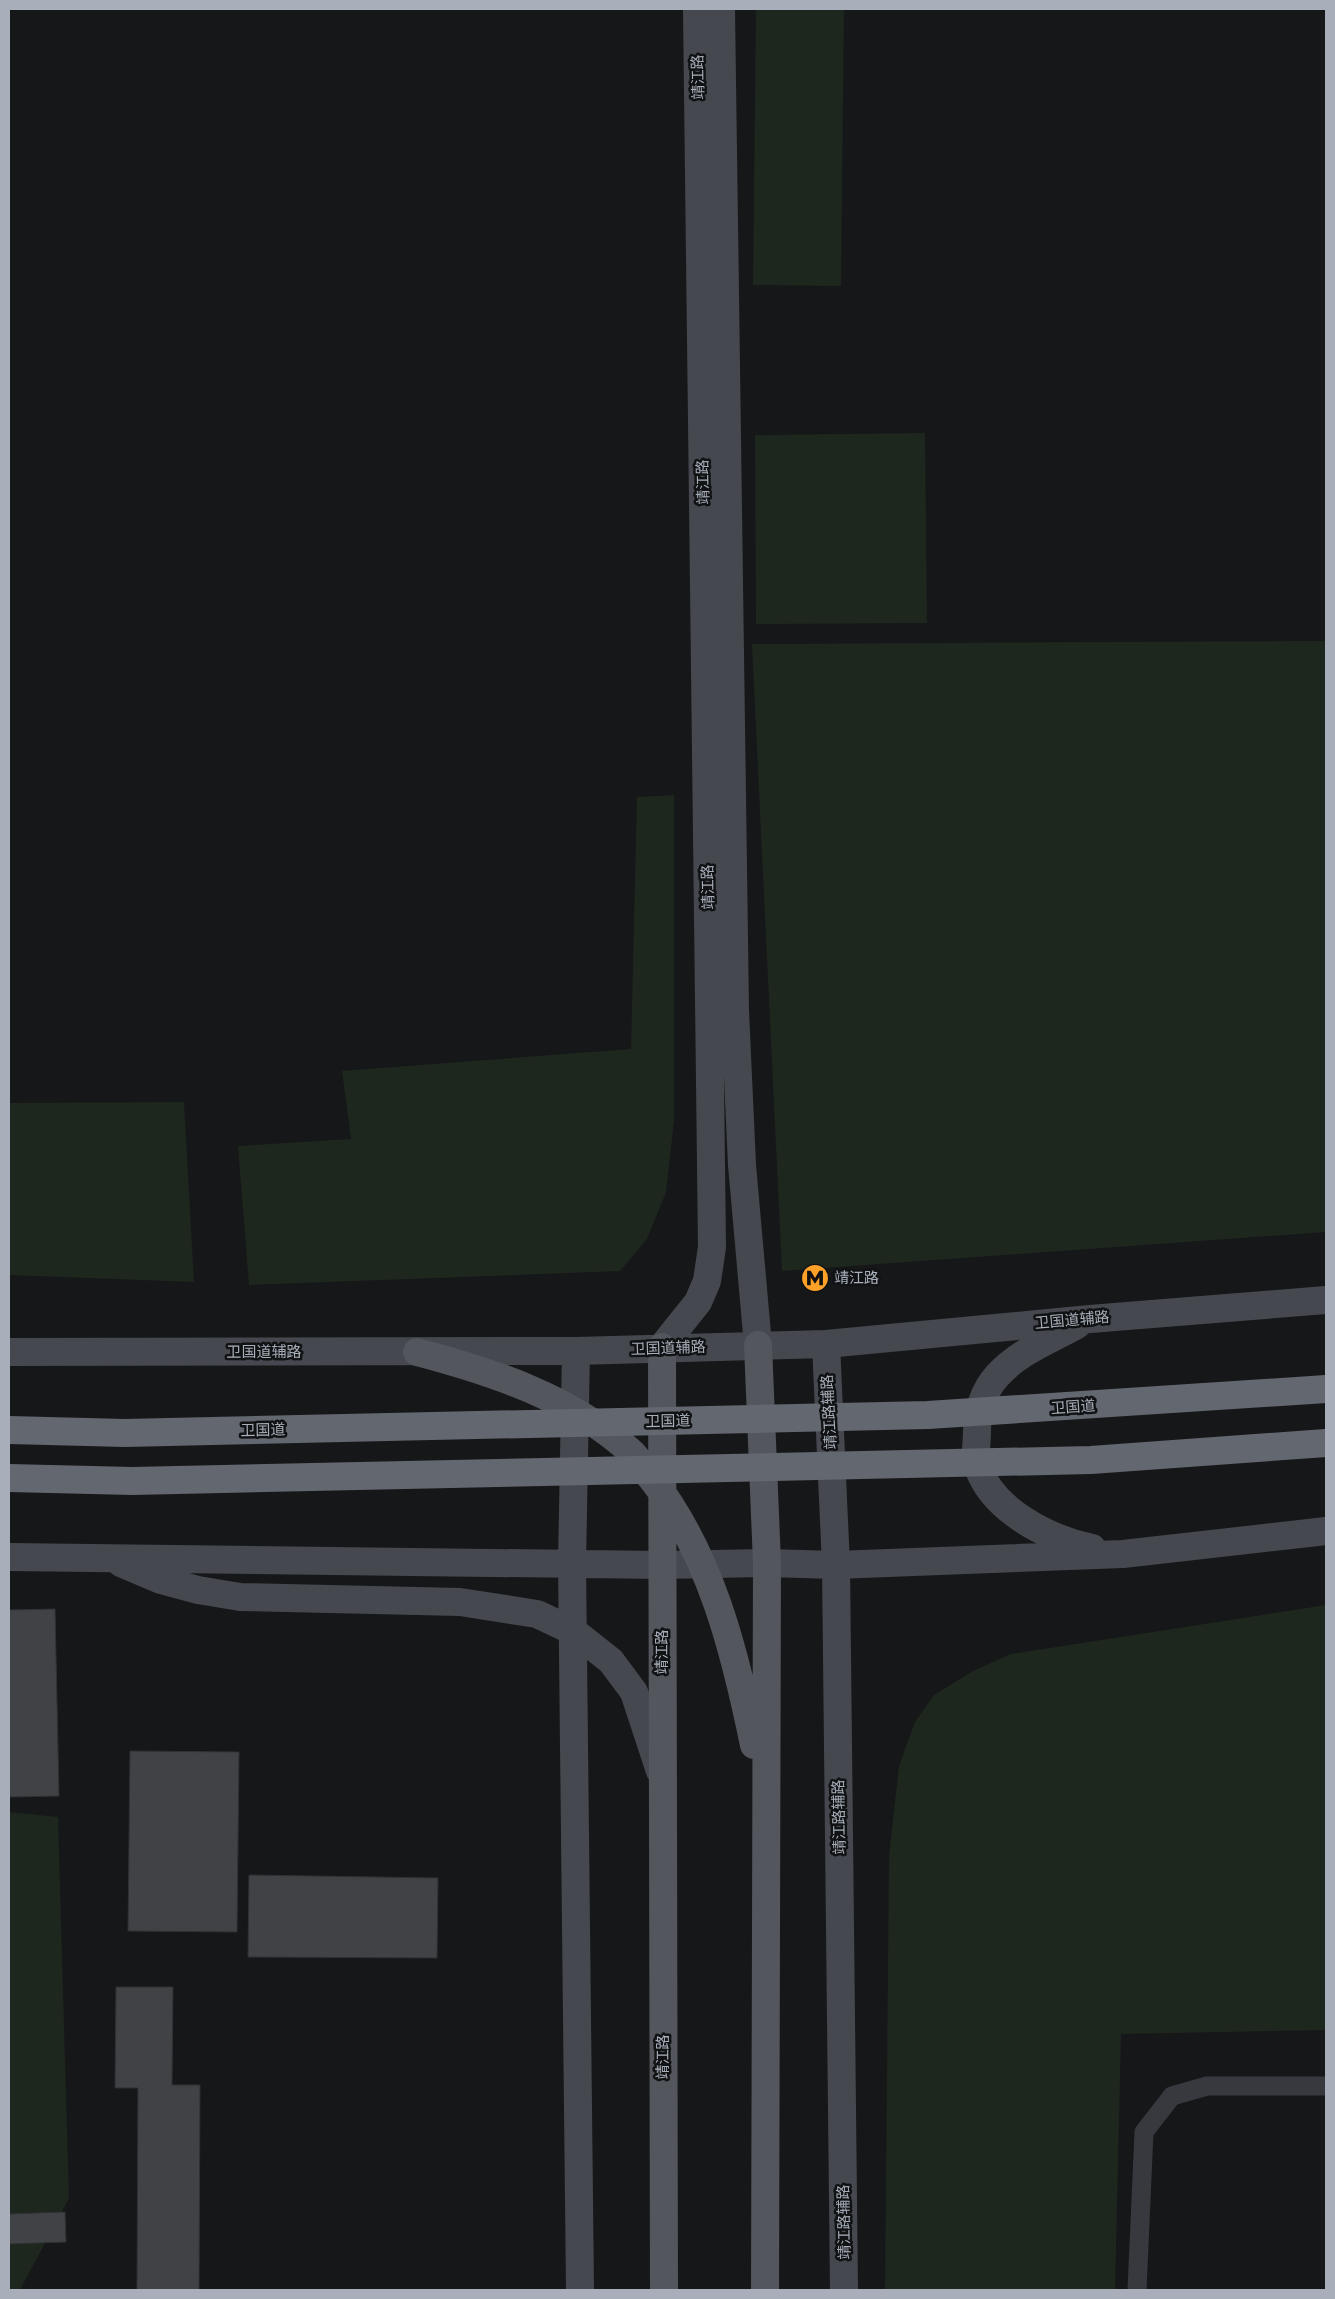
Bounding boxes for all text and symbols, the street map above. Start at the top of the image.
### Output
street label: 靖江路 [689,54,707,100]
street label: 靖江路 [694,459,712,505]
street label: 靖江路 [699,864,717,910]
metro station icon: 靖江路 [800,1263,830,1293]
place label: 靖江路 [834,1269,879,1287]
street label: 卫国道辅路 [1034,1308,1110,1332]
street label: 卫国道辅路 [630,1338,706,1358]
street label: 卫国道辅路 [226,1343,302,1361]
street label: 靖江路辅路 [818,1374,840,1450]
street label: 卫国道 [1050,1396,1096,1418]
street label: 卫国道 [645,1412,691,1430]
street label: 卫国道 [240,1421,286,1439]
street label: 靖江路 [653,1629,671,1675]
street label: 靖江路辅路 [829,1779,849,1855]
street label: 靖江路 [654,2034,672,2080]
street label: 靖江路辅路 [834,2184,854,2260]

